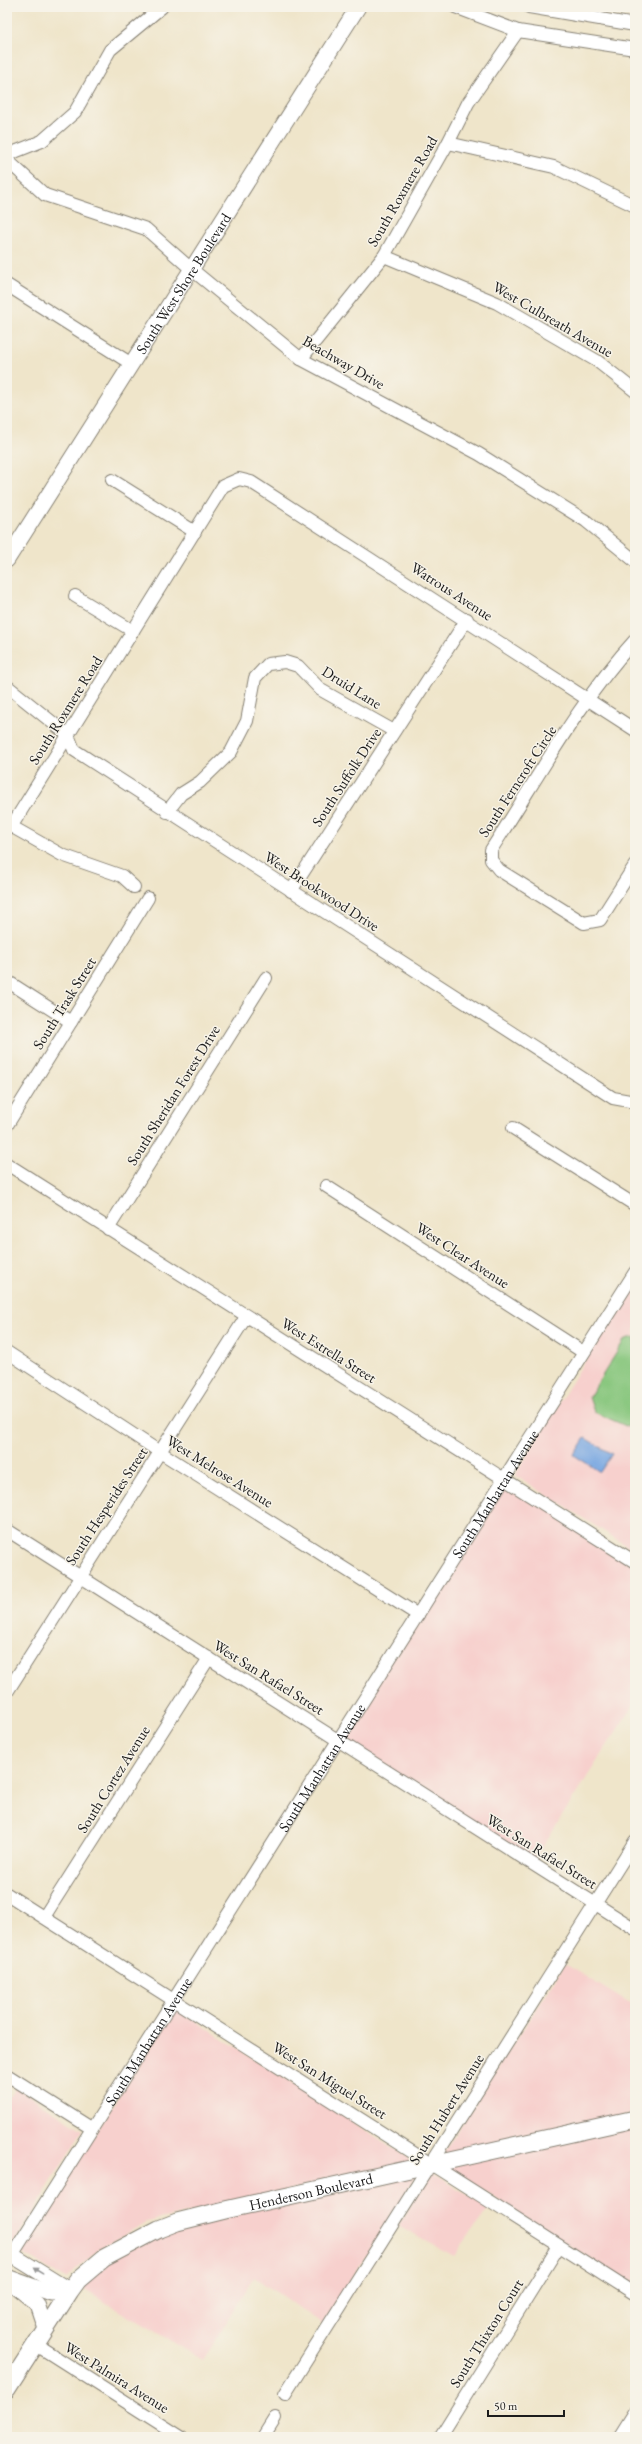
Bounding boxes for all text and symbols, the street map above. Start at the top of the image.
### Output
street label: South Roxmere Road [363,132,442,250]
street label: South West Shore Boulevard [131,209,235,357]
street label: West Culbreath Avenue [489,277,617,361]
street label: Beachway Drive [300,331,389,393]
street label: Watrous Avenue [407,557,497,625]
street label: South Roxmere Road [24,652,106,768]
street label: Druid Lane [319,661,386,713]
street label: South Ferncroft Circle [474,721,560,840]
street label: South Suffolk Drive [307,724,385,830]
street label: West Brookwood Drive [261,847,383,935]
street label: South Trask Street [28,953,100,1053]
street label: South Sheridan Forest Drive [122,1021,224,1169]
street label: West Clear Avenue [413,1218,513,1292]
street label: West Estrella Street [278,1313,380,1387]
street label: South Manhattan Avenue [447,1426,542,1561]
street label: West Melrose Avenue [163,1430,277,1512]
street label: South Hesperides Street [61,1443,151,1569]
street label: West San Rafael Street [210,1635,328,1719]
street label: South Manhattan Avenue [274,1699,369,1835]
street label: South Cortez Avenue [72,1722,154,1836]
street label: West San Rafael Street [483,1809,601,1893]
street label: South Manhattan Avenue [100,1973,196,2109]
street label: West San Miguel Street [269,2037,391,2123]
street label: South Hubert Avenue [404,2050,488,2168]
street label: Henderson Boulevard [247,2168,375,2214]
one-way arrow [34,2267,44,2275]
street label: South Thixton Court [445,2275,527,2391]
street label: West Palmira Avenue [61,2337,173,2417]
scale bar [488,2392,564,2418]
text: 50 m [494,2398,518,2414]

